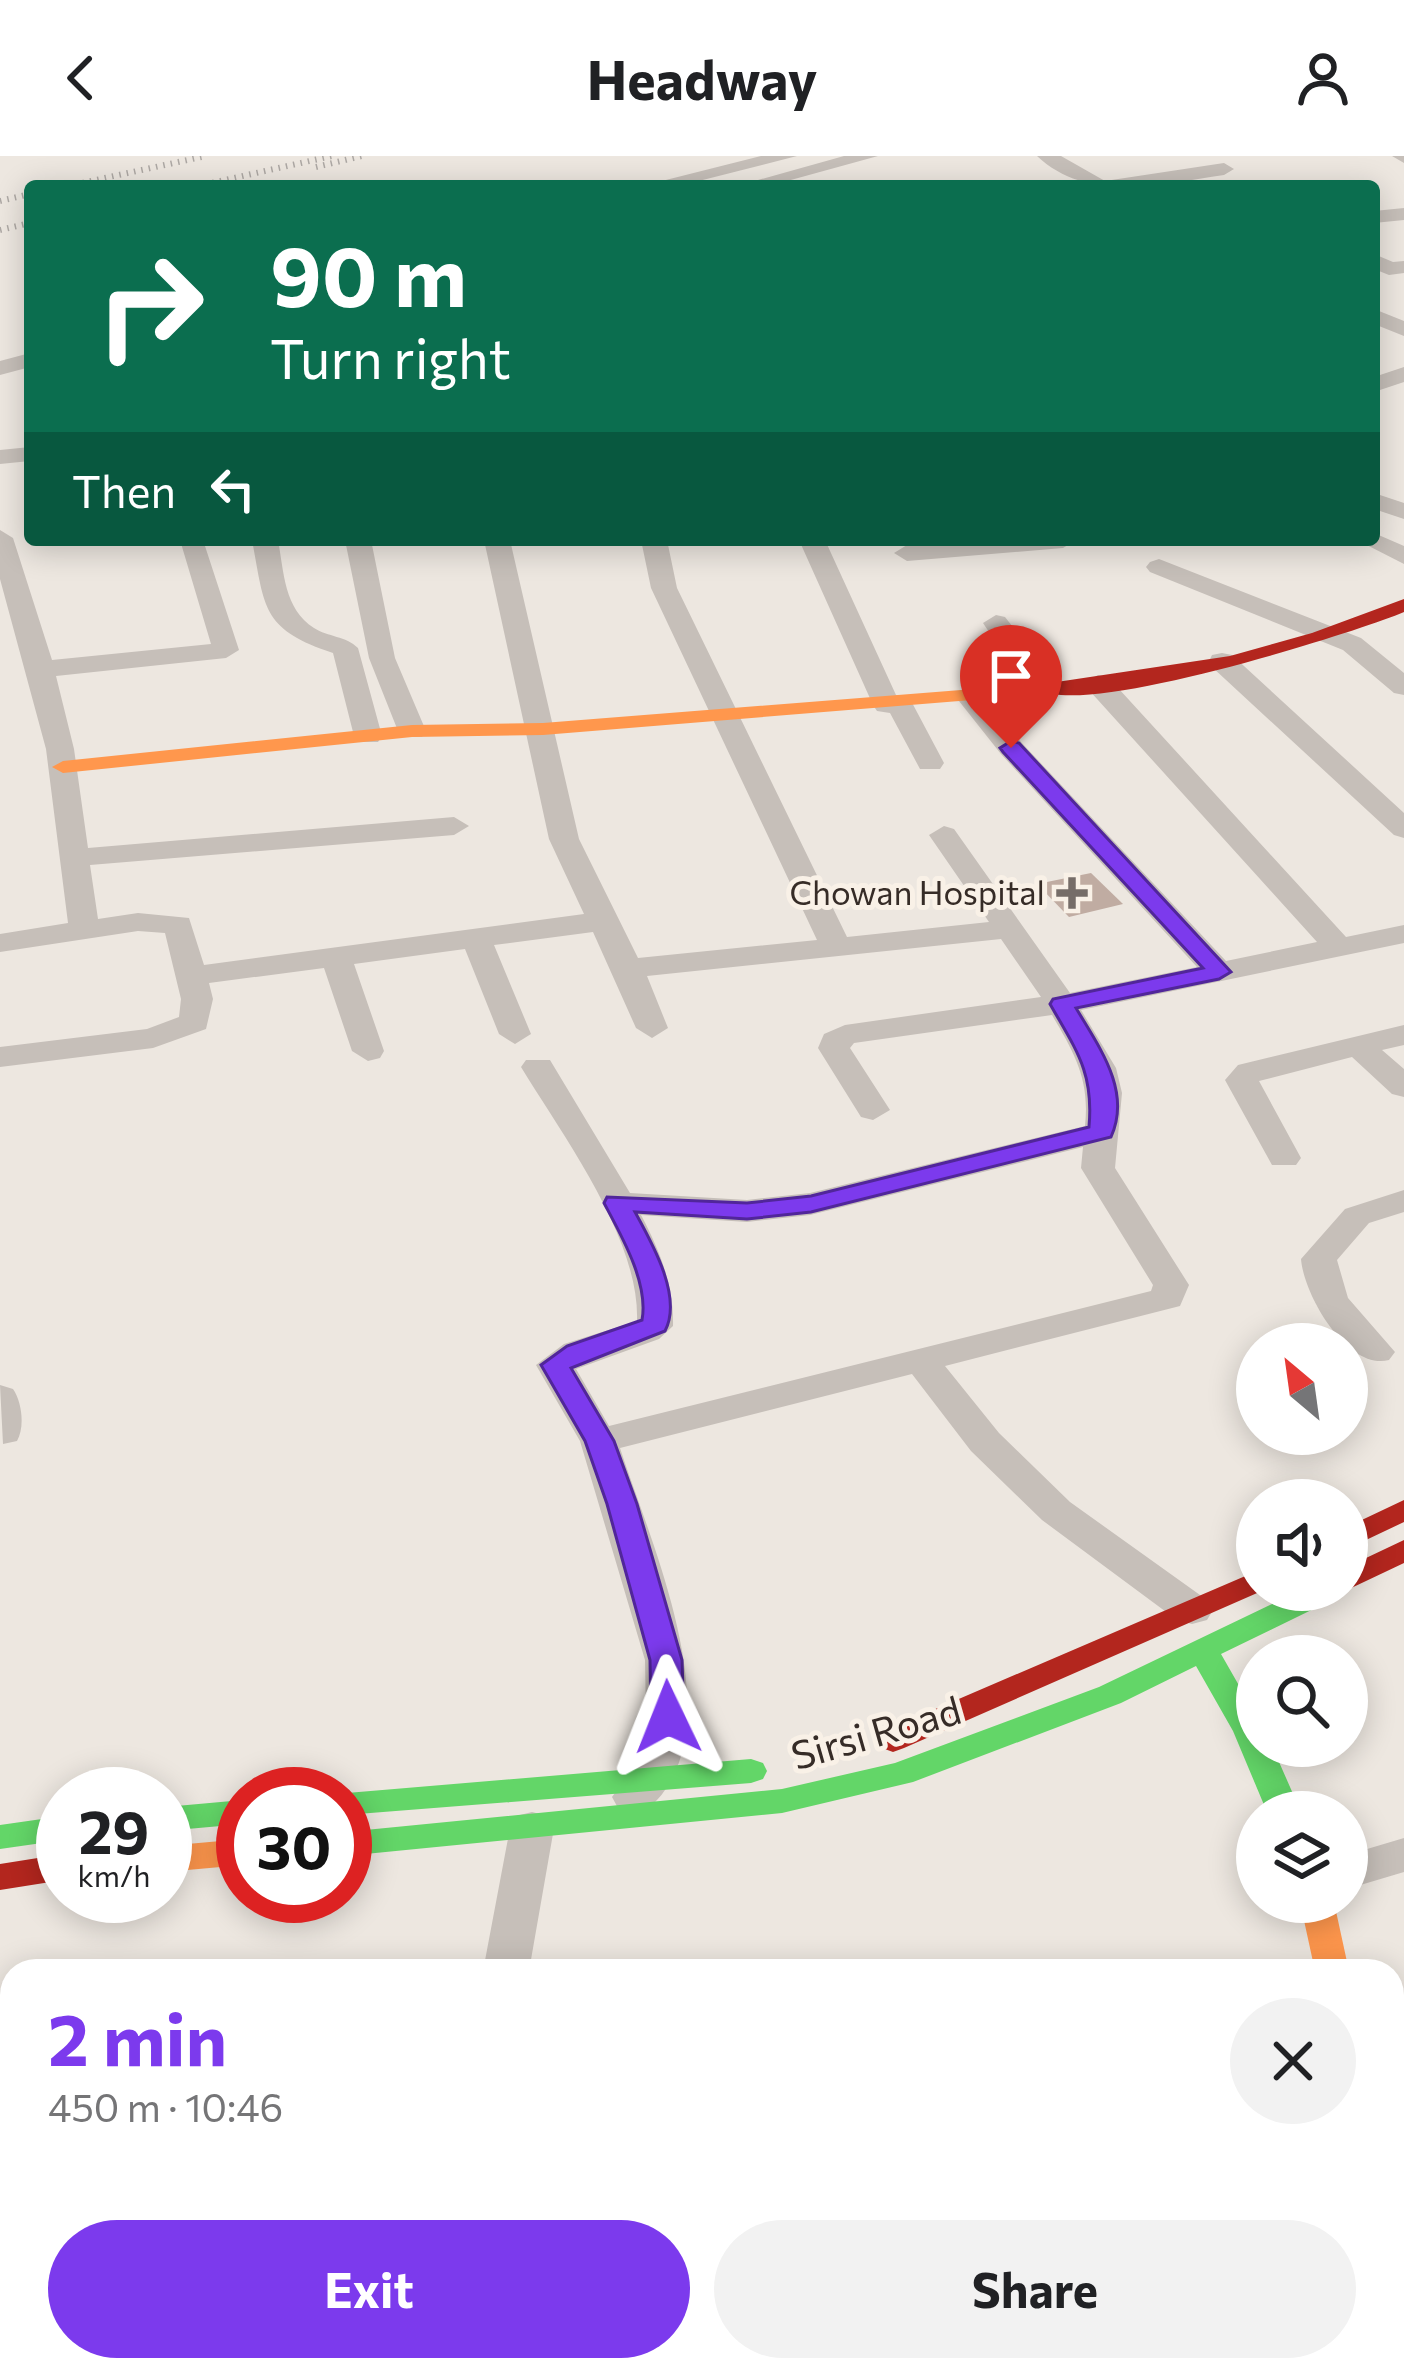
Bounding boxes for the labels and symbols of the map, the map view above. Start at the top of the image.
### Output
pin [960,625,1062,748]
place label: Chowan Hospital [789,871,1045,912]
marker: Chowan Hospital [1056,877,1088,909]
north arrow [1236,1323,1368,1455]
position arrow [605,1654,731,1780]
street label: Sirsi Road [785,1684,966,1778]
speed limit sign: 30 [216,1767,372,1923]

